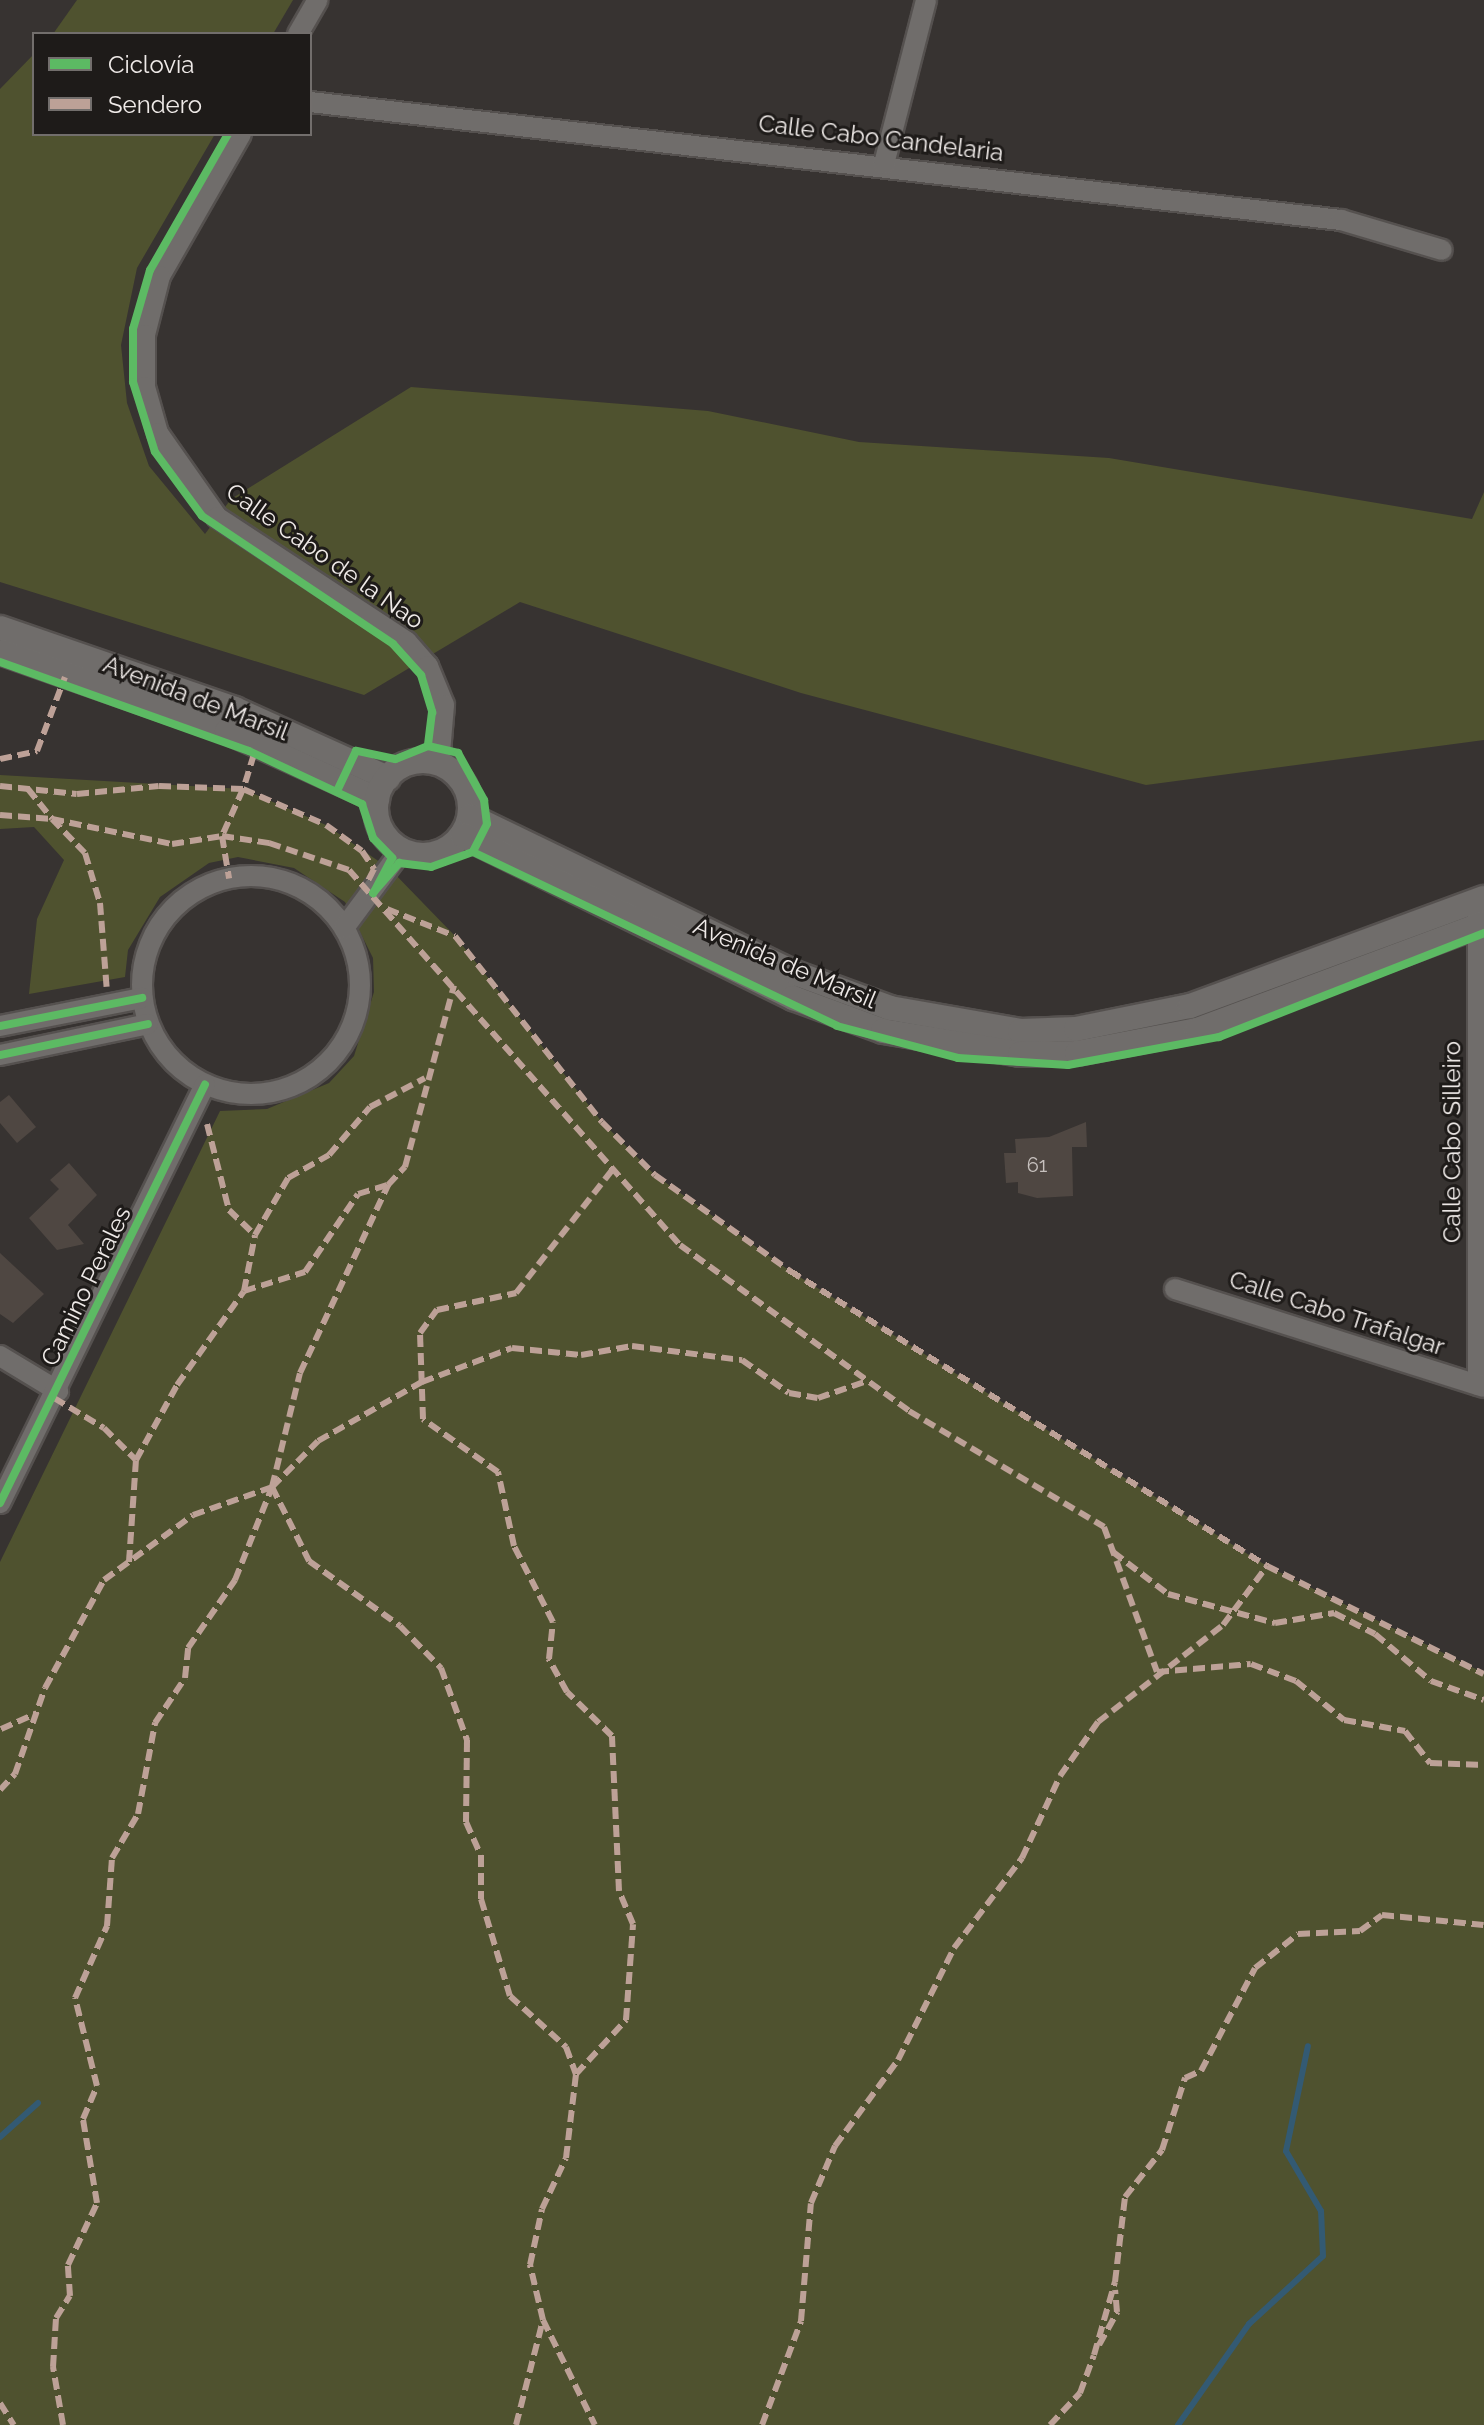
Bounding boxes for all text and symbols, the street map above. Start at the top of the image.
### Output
legend [32,32,312,136]
text: Ciclovía [108,50,194,79]
text: Sendero [108,90,202,119]
street label: Calle Cabo Candelaria [757,109,1005,167]
street label: Calle Cabo de la Nao [221,477,429,635]
street label: Avenida de Marsil [99,649,293,747]
street label: Avenida de Marsil [689,911,881,1015]
street label: Calle Cabo Silleiro [1438,1041,1466,1243]
house number: 61 [1027,1153,1047,1177]
street label: Camino Perales [35,1202,137,1370]
street label: Calle Cabo Trafalgar [1225,1265,1449,1361]

